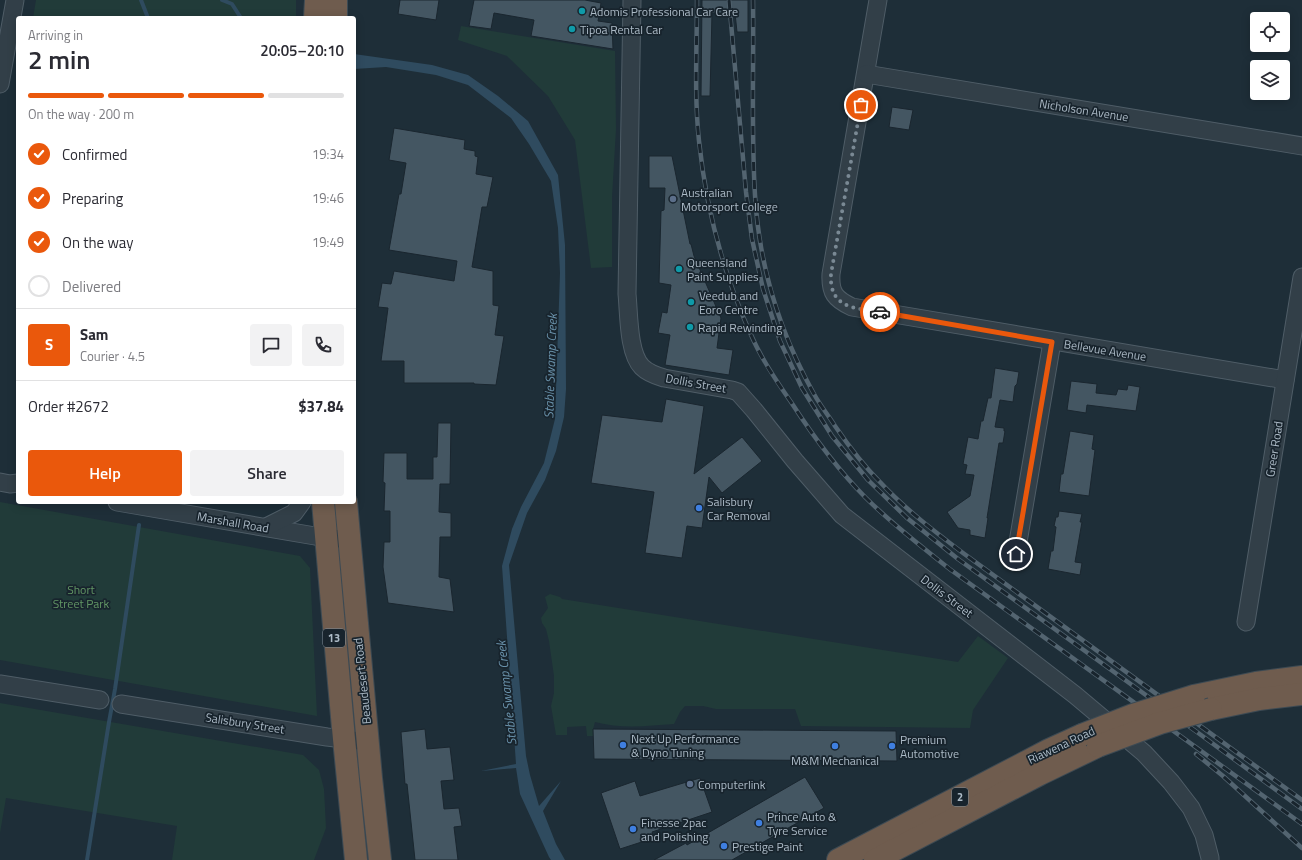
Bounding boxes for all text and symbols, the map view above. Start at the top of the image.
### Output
place label: Adomis Professional Car Care [590,2,738,21]
marker: Adomis Professional Car Care [577,6,587,16]
map controls [1250,12,1290,100]
button: locate [1250,12,1290,52]
place label: Tipoa Rental Car [580,20,662,39]
marker: Tipoa Rental Car [567,24,577,34]
text: Arriving in [28,25,83,45]
text: 20:05–20:10 [260,39,344,62]
text: 2 min [28,40,91,79]
button: layers [1250,60,1290,100]
pin [844,88,878,122]
icon: bag [850,94,872,116]
street label: Nicholson Avenue [1038,94,1130,126]
text: On the way · 200 m [28,104,134,124]
icon: check [28,143,50,165]
text: Confirmed [62,143,127,166]
text: 19:34 [312,144,344,164]
place label: Australian Motorsport College [681,183,778,216]
icon: check [28,187,50,209]
text: Preparing [62,187,123,210]
text: 19:46 [312,188,344,208]
marker: Australian Motorsport College [668,194,678,204]
icon: check [28,231,50,253]
text: On the way [62,231,134,254]
text: 19:49 [312,232,344,252]
place label: Queensland Paint Supplies [687,253,759,286]
marker: Queensland Paint Supplies [674,264,684,274]
text: Delivered [62,275,121,298]
place label: Veedub and Eoro Centre [699,286,758,319]
courier [860,292,900,332]
marker: Veedub and Eoro Centre [686,297,696,307]
icon: car [869,301,891,323]
water label: Stable Swamp Creek [538,311,562,419]
place label: Rapid Rewinding [698,318,782,337]
marker: Rapid Rewinding [685,322,695,332]
text: Sam [80,323,108,346]
button: chat [250,324,292,366]
button: phone [302,324,344,366]
text: S [45,333,53,356]
street label: Bellevue Avenue [1062,334,1148,366]
text: Courier · 4.5 [80,346,145,366]
street label: Dollis Street [664,368,729,398]
text: Order #2672 [28,395,109,418]
text: $37.84 [298,395,344,418]
street label: Greer Road [1260,420,1288,478]
button: Help [28,450,182,496]
button: Share [190,450,344,496]
place label: Salisbury Car Removal [707,492,770,525]
marker: Salisbury Car Removal [694,503,704,513]
street label: Marshall Road [196,506,270,538]
pin [999,537,1033,571]
icon: home [1005,543,1027,565]
street label: Dollis Street [917,570,978,623]
park label: Short Street Park [53,580,110,613]
road number: 13 [323,629,345,647]
street label: Beaudesert Road [348,637,376,725]
water label: Stable Swamp Creek [490,637,521,746]
street label: Salisbury Street [204,707,287,739]
street label: Riawena Road [1024,721,1098,769]
place label: Next Up Performance & Dyno Tuning [631,729,739,762]
place label: Premium Automotive [900,730,959,763]
marker: Next Up Performance & Dyno Tuning [618,740,628,750]
marker: M&M Mechanical [830,741,840,751]
marker: Premium Automotive [887,741,897,751]
place label: M&M Mechanical [791,751,879,770]
place label: Computerlink [698,775,766,794]
marker: Computerlink [685,779,695,789]
road number: 2 [952,788,968,806]
place label: Prince Auto & Tyre Service [767,807,837,840]
place label: Finesse 2pac and Polishing [641,813,709,846]
marker: Prince Auto & Tyre Service [754,818,764,828]
marker: Finesse 2pac and Polishing [628,824,638,834]
place label: Prestige Paint [732,837,804,856]
marker: Prestige Paint [719,841,729,851]

